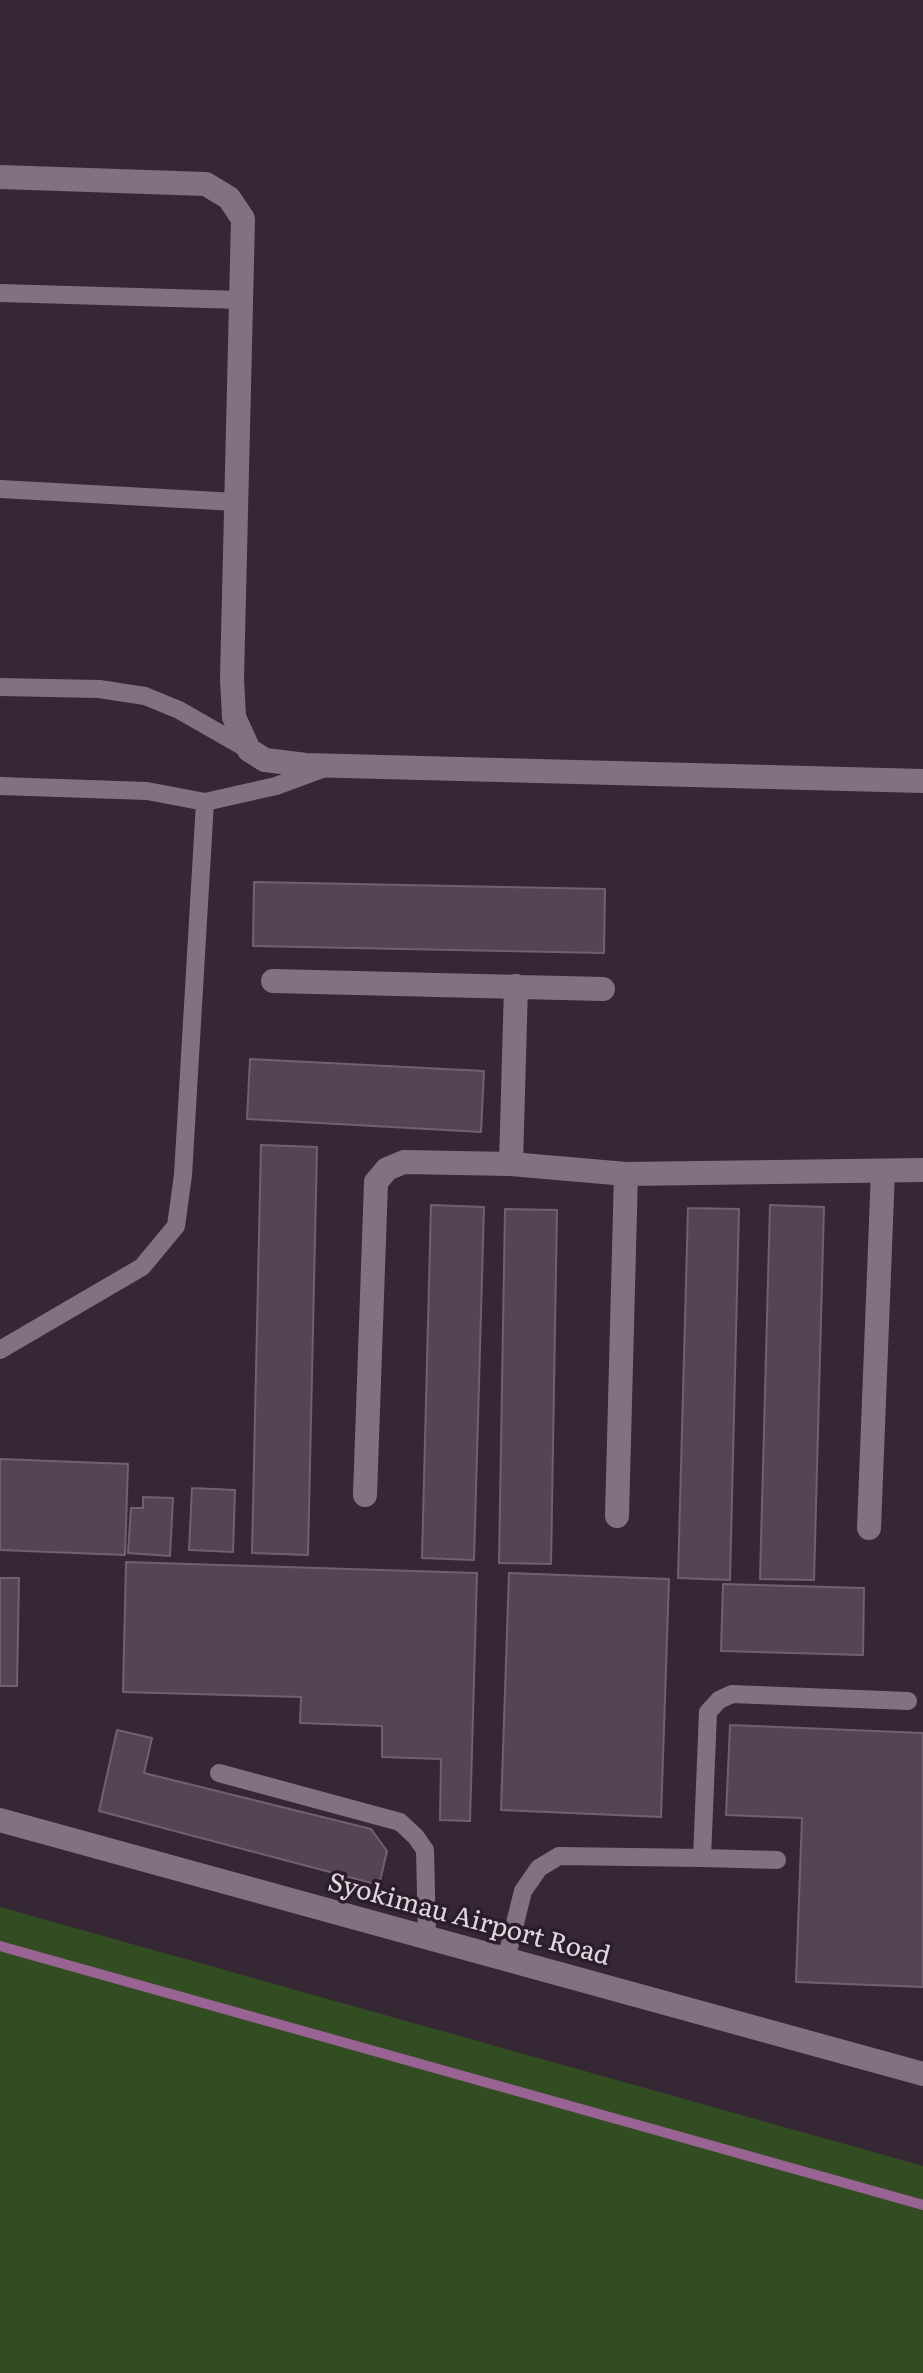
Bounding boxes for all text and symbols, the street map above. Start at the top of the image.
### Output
street label: Syokimau Airport Road [324,1867,614,1973]

